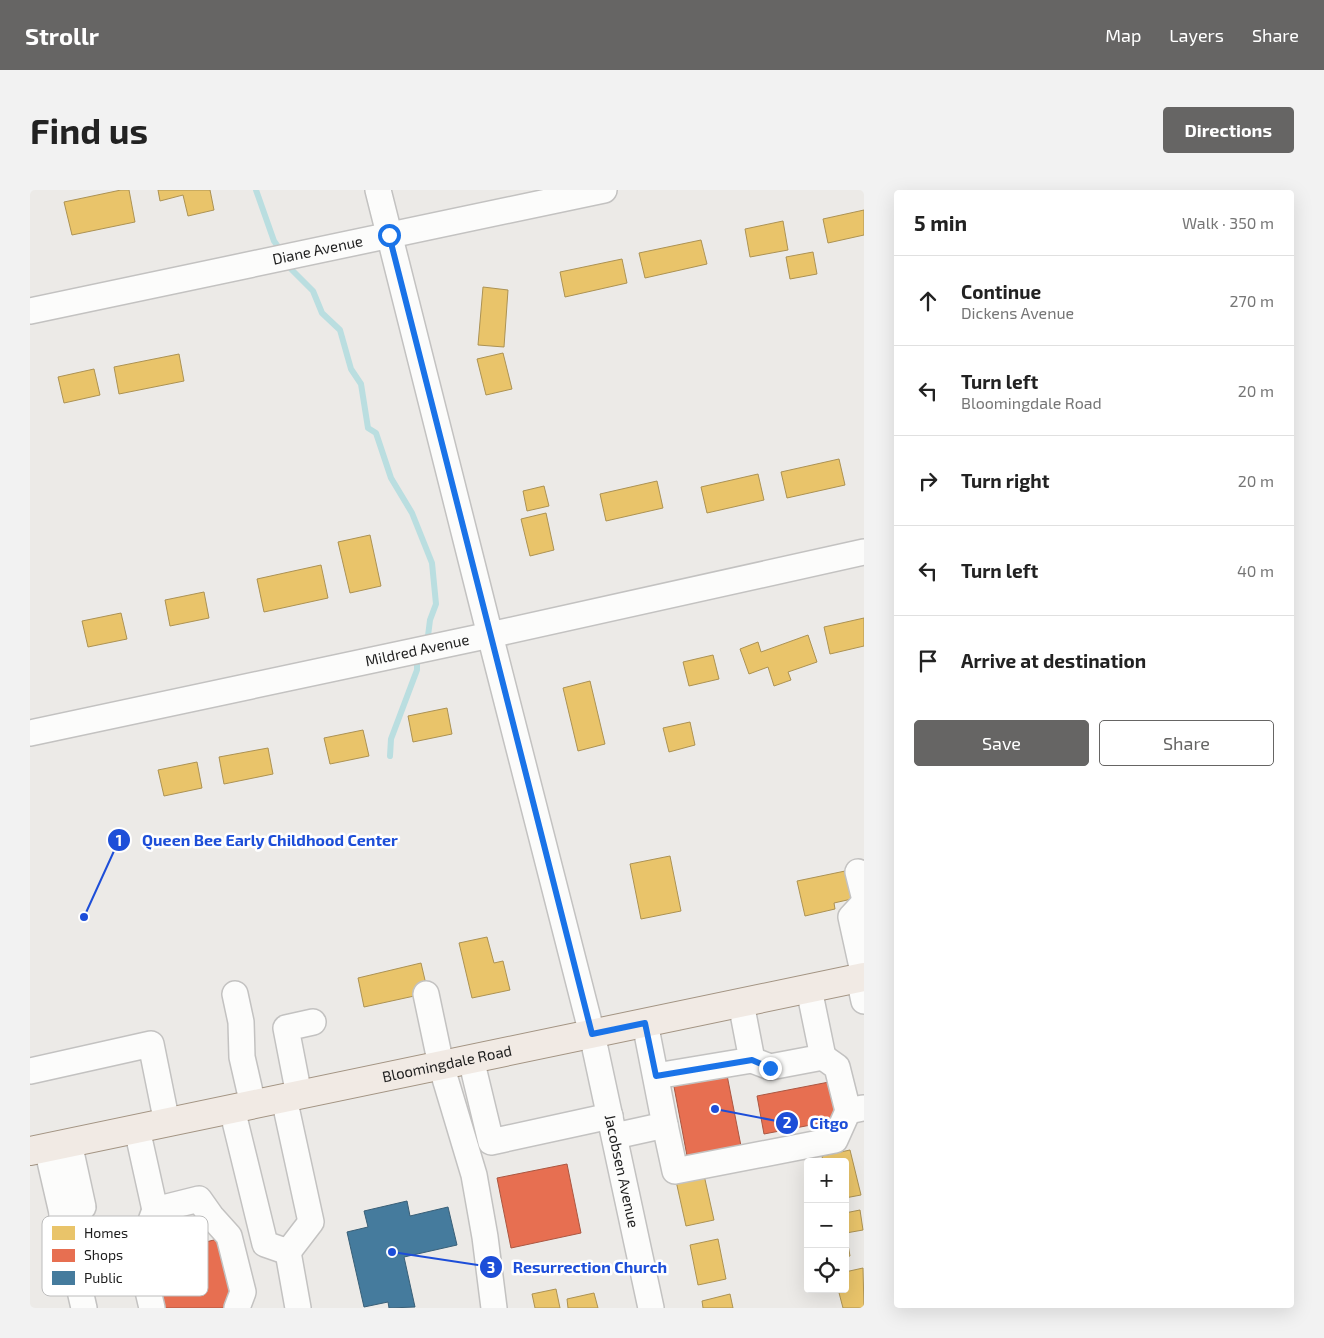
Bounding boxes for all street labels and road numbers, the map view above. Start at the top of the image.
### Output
street label: Diane Avenue [271,231,364,268]
street label: Mildred Avenue [363,630,471,669]
street label: Bloomingdale Road [380,1041,513,1085]
street label: Jacobsen Avenue [602,1113,643,1229]

